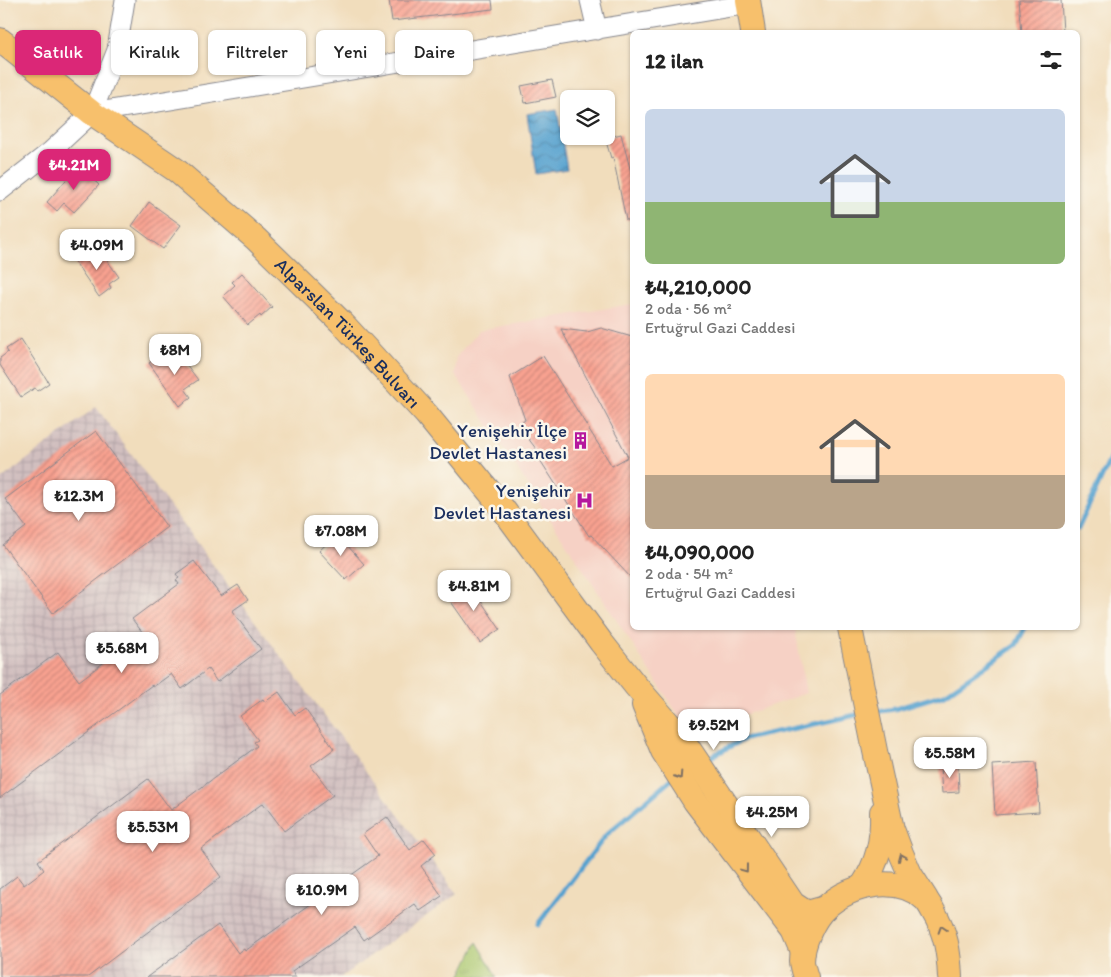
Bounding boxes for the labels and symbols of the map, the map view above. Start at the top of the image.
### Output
pin: ₺4.21M [33,148,115,191]
pin: ₺4.09M [56,228,138,271]
street label: Alparslan Türkeş Bulvarı [270,253,426,413]
pin: ₺8M [151,334,199,376]
place label: Yenişehir İlçe Devlet Hastanesi [429,419,567,464]
building icon: Yenişehir İlçe Devlet Hastanesi [571,431,591,451]
place label: Yenişehir Devlet Hastanesi [433,479,571,524]
pin: ₺12.3M [38,480,120,522]
hospital icon: Yenişehir Devlet Hastanesi [575,491,595,511]
pin: ₺7.08M [300,514,382,557]
pin: ₺4.81M [433,570,515,612]
pin: ₺5.68M [81,632,163,674]
pin: ₺9.52M [673,708,755,751]
pin: ₺5.58M [909,736,991,779]
one-way arrow [673,771,682,780]
pin: ₺4.25M [731,796,813,838]
pin: ₺5.53M [112,810,194,853]
one-way arrow [898,853,909,862]
one-way arrow [739,863,748,873]
pin: ₺10.9M [281,874,363,916]
one-way arrow [938,926,948,934]

